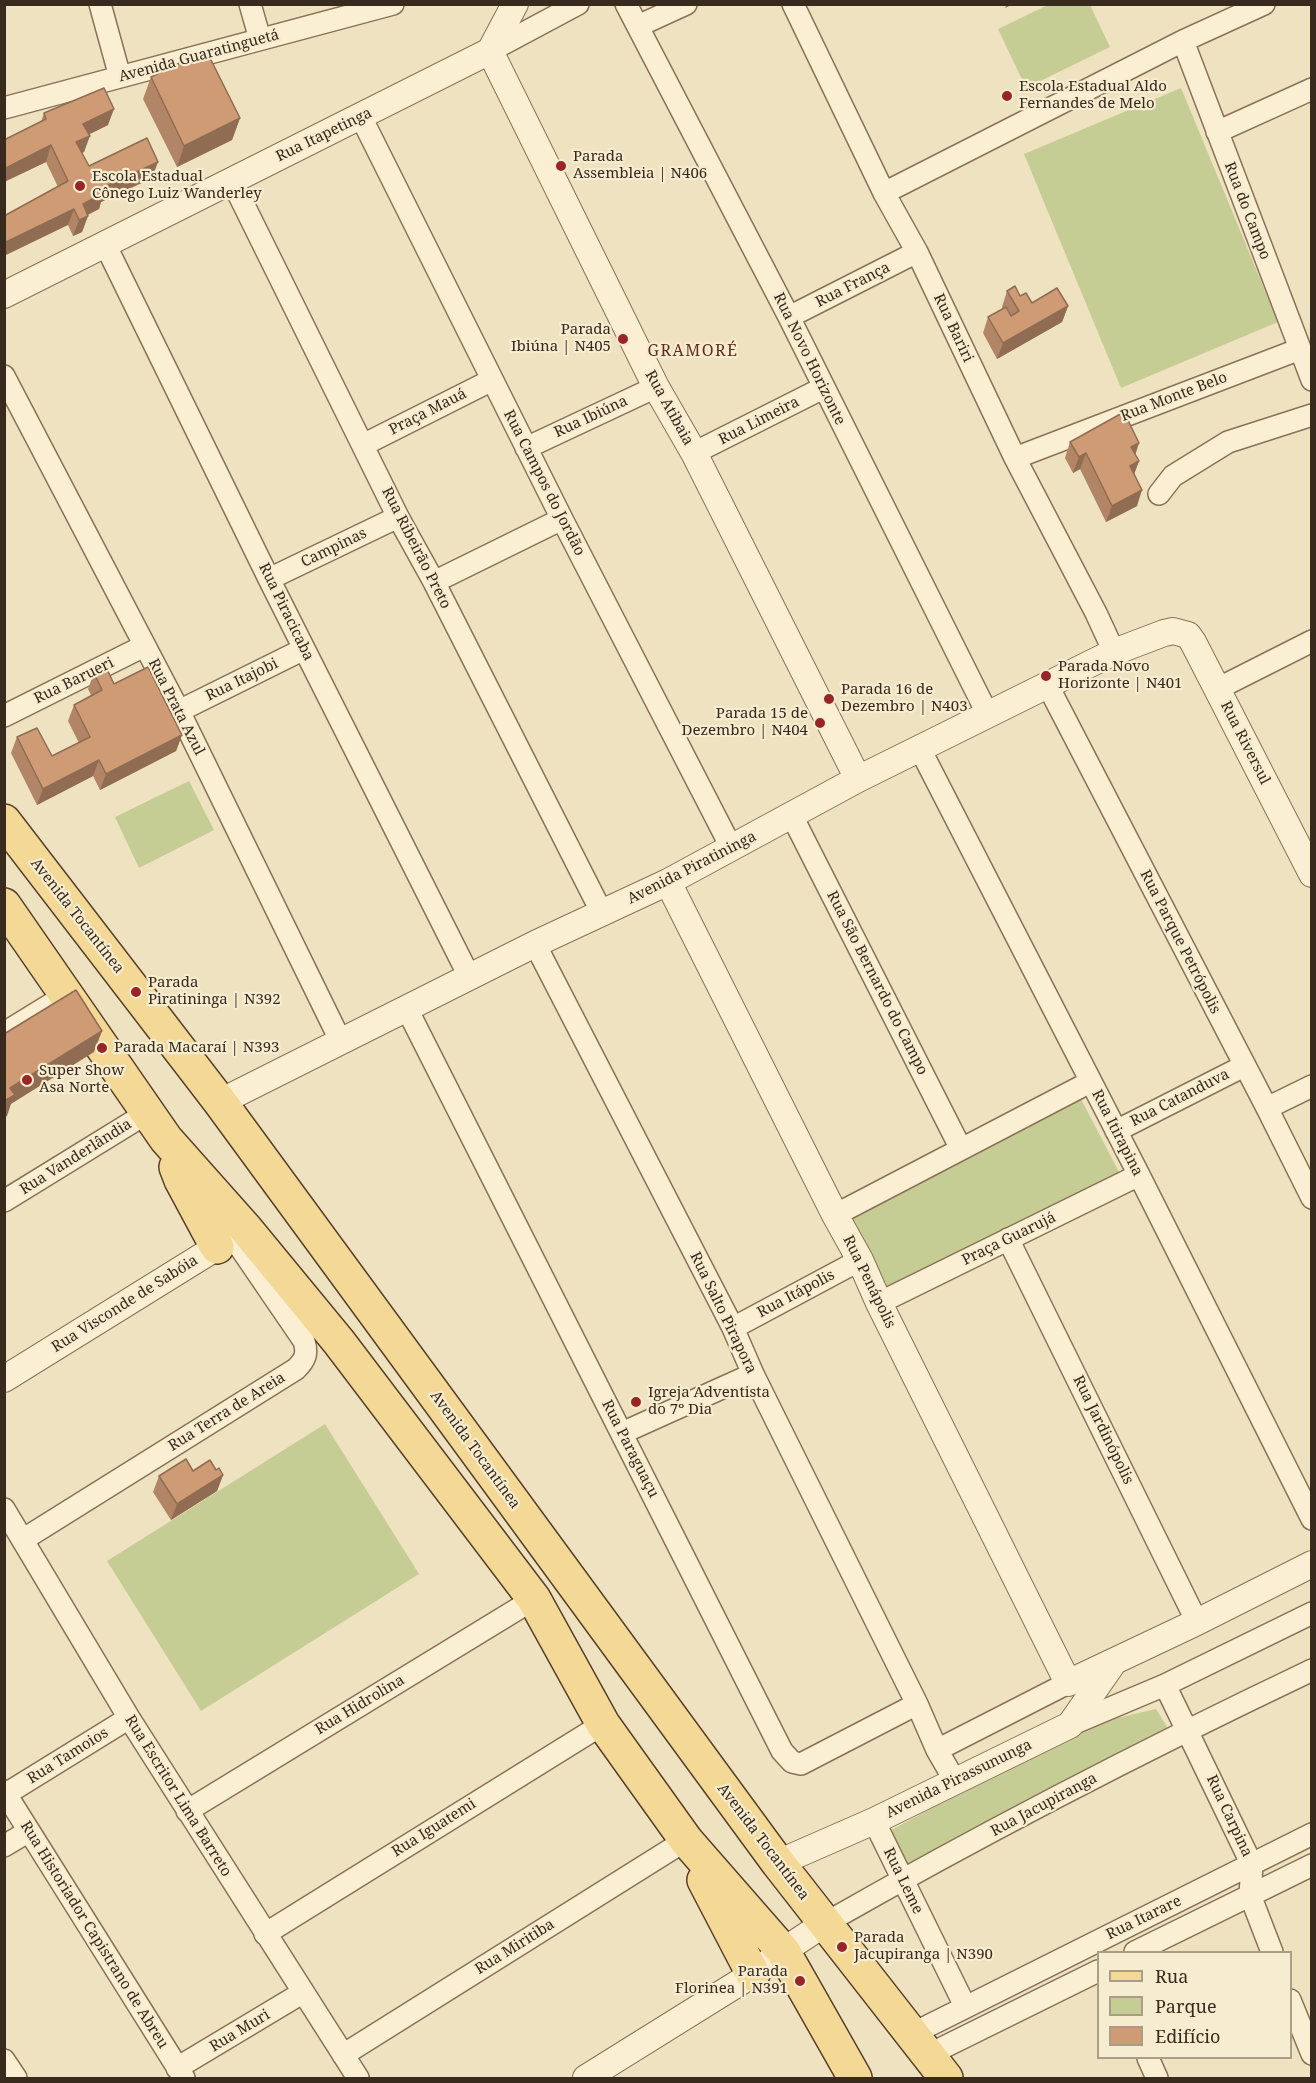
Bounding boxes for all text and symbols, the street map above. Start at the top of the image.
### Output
street label: Avenida Guaratinguetá [117,26,281,86]
place label: Escola Estadual Aldo Fernandes de Melo [1019,78,1167,113]
marker: Escola Estadual Aldo Fernandes de Melo [1000,89,1014,103]
street label: Rua Itapetinga [273,104,375,166]
place label: Parada Assembleia | N406 [573,148,707,183]
marker: Parada Assembleia | N406 [554,159,568,173]
street label: Rua do Campo [1220,160,1274,262]
place label: Escola Estadual Cônego Luiz Wanderley [92,168,262,203]
marker: Escola Estadual Cônego Luiz Wanderley [73,179,87,193]
street label: Rua França [813,259,893,311]
street label: Rua Novo Horizonte [769,290,849,428]
street label: Rua Bariri [929,291,977,365]
place label: Parada Ibiúna | N405 [511,321,611,356]
marker: Parada Ibiúna | N405 [616,332,630,346]
district label: GRAMORÉ [647,341,739,361]
street label: Rua Atibaia [641,367,697,449]
street label: Rua Monte Belo [1118,368,1230,426]
street label: Praça Mauá [386,385,470,439]
street label: Rua Ibiúna [551,392,631,442]
street label: Rua Limeira [716,393,802,449]
street label: Rua Campos do Jordão [499,407,589,559]
street label: Rua Ribeirão Preto [378,484,454,612]
street label: Campinas [298,524,370,572]
street label: Rua Piracicaba [255,560,317,664]
street label: Rua Barueri [31,654,117,708]
street label: Rua Itajobi [203,655,281,705]
street label: Rua Prata Azul [144,656,208,758]
place label: Parada Novo Horizonte | N401 [1058,658,1182,693]
marker: Parada Novo Horizonte | N401 [1039,669,1053,683]
place label: Parada 16 de Dezembro | N403 [841,681,968,716]
marker: Parada 16 de Dezembro | N403 [822,692,836,706]
street label: Rua Riversul [1216,698,1274,788]
place label: Parada 15 de Dezembro | N404 [681,705,808,740]
marker: Parada 15 de Dezembro | N404 [813,716,827,730]
street label: Avenida Piratininga [625,828,759,908]
street label: Avenida Tocantínea [26,855,128,977]
street label: Rua Parque Petrópolis [1136,867,1224,1017]
street label: Rua São Bernardo do Campo [823,888,931,1078]
place label: Parada Piratininga | N392 [148,974,281,1009]
marker: Parada Piratininga | N392 [129,985,143,999]
place label: Parada Macaraí | N393 [114,1039,279,1057]
marker: Parada Macaraí | N393 [95,1041,109,1055]
place label: Super Show Asa Norte [39,1062,124,1097]
street label: Rua Catanduva [1128,1065,1232,1131]
marker: Super Show Asa Norte [20,1073,34,1087]
street label: Rua Itirapina [1087,1087,1147,1179]
street label: Rua Vanderlândia [17,1115,135,1199]
street label: Praça Guarujá [959,1209,1059,1269]
street label: Rua Penápolis [839,1233,899,1331]
street label: Rua Salto Pirapora [686,1249,760,1377]
street label: Rua Visconde de Sabóia [49,1252,201,1356]
street label: Rua Itápolis [754,1266,838,1322]
street label: Rua Terra de Areia [165,1369,289,1455]
street label: Rua Jardinópolis [1069,1373,1137,1487]
place label: Igreja Adventista do 7º Dia [648,1384,770,1419]
street label: Avenida Tocantínea [426,1388,524,1512]
marker: Igreja Adventista do 7º Dia [629,1395,643,1409]
street label: Rua Paraguaçu [598,1397,662,1501]
street label: Rua Hidrolina [312,1671,408,1739]
street label: Rua Escritor Lima Barreto [121,1712,235,1880]
street label: Rua Tamoios [24,1724,112,1788]
street label: Avenida Pirassununga [883,1736,1035,1822]
street label: Rua Jacupiranga [988,1769,1100,1841]
street label: Rua Carpina [1202,1772,1256,1860]
street label: Avenida Tocantínea [713,1780,813,1904]
street label: Rua Iguatemi [389,1795,479,1861]
street label: Rua Historiador Capistrano de Abreu [16,1818,172,2052]
street label: Rua Leme [879,1845,927,1917]
street label: Rua Itarare [1104,1892,1184,1944]
street label: Rua Miritiba [472,1915,558,1979]
place label: Parada Jacupiranga | N390 [854,1929,993,1964]
marker: Parada Jacupiranga | N390 [835,1940,849,1954]
legend [1097,1951,1292,2059]
place label: Parada Florinea | N391 [675,1963,788,1998]
text: Rua [1155,1964,1188,1988]
marker: Parada Florinea | N391 [793,1974,807,1988]
text: Parque [1155,1994,1217,2018]
street label: Rua Muri [207,2006,273,2056]
text: Edifício [1155,2024,1220,2048]

